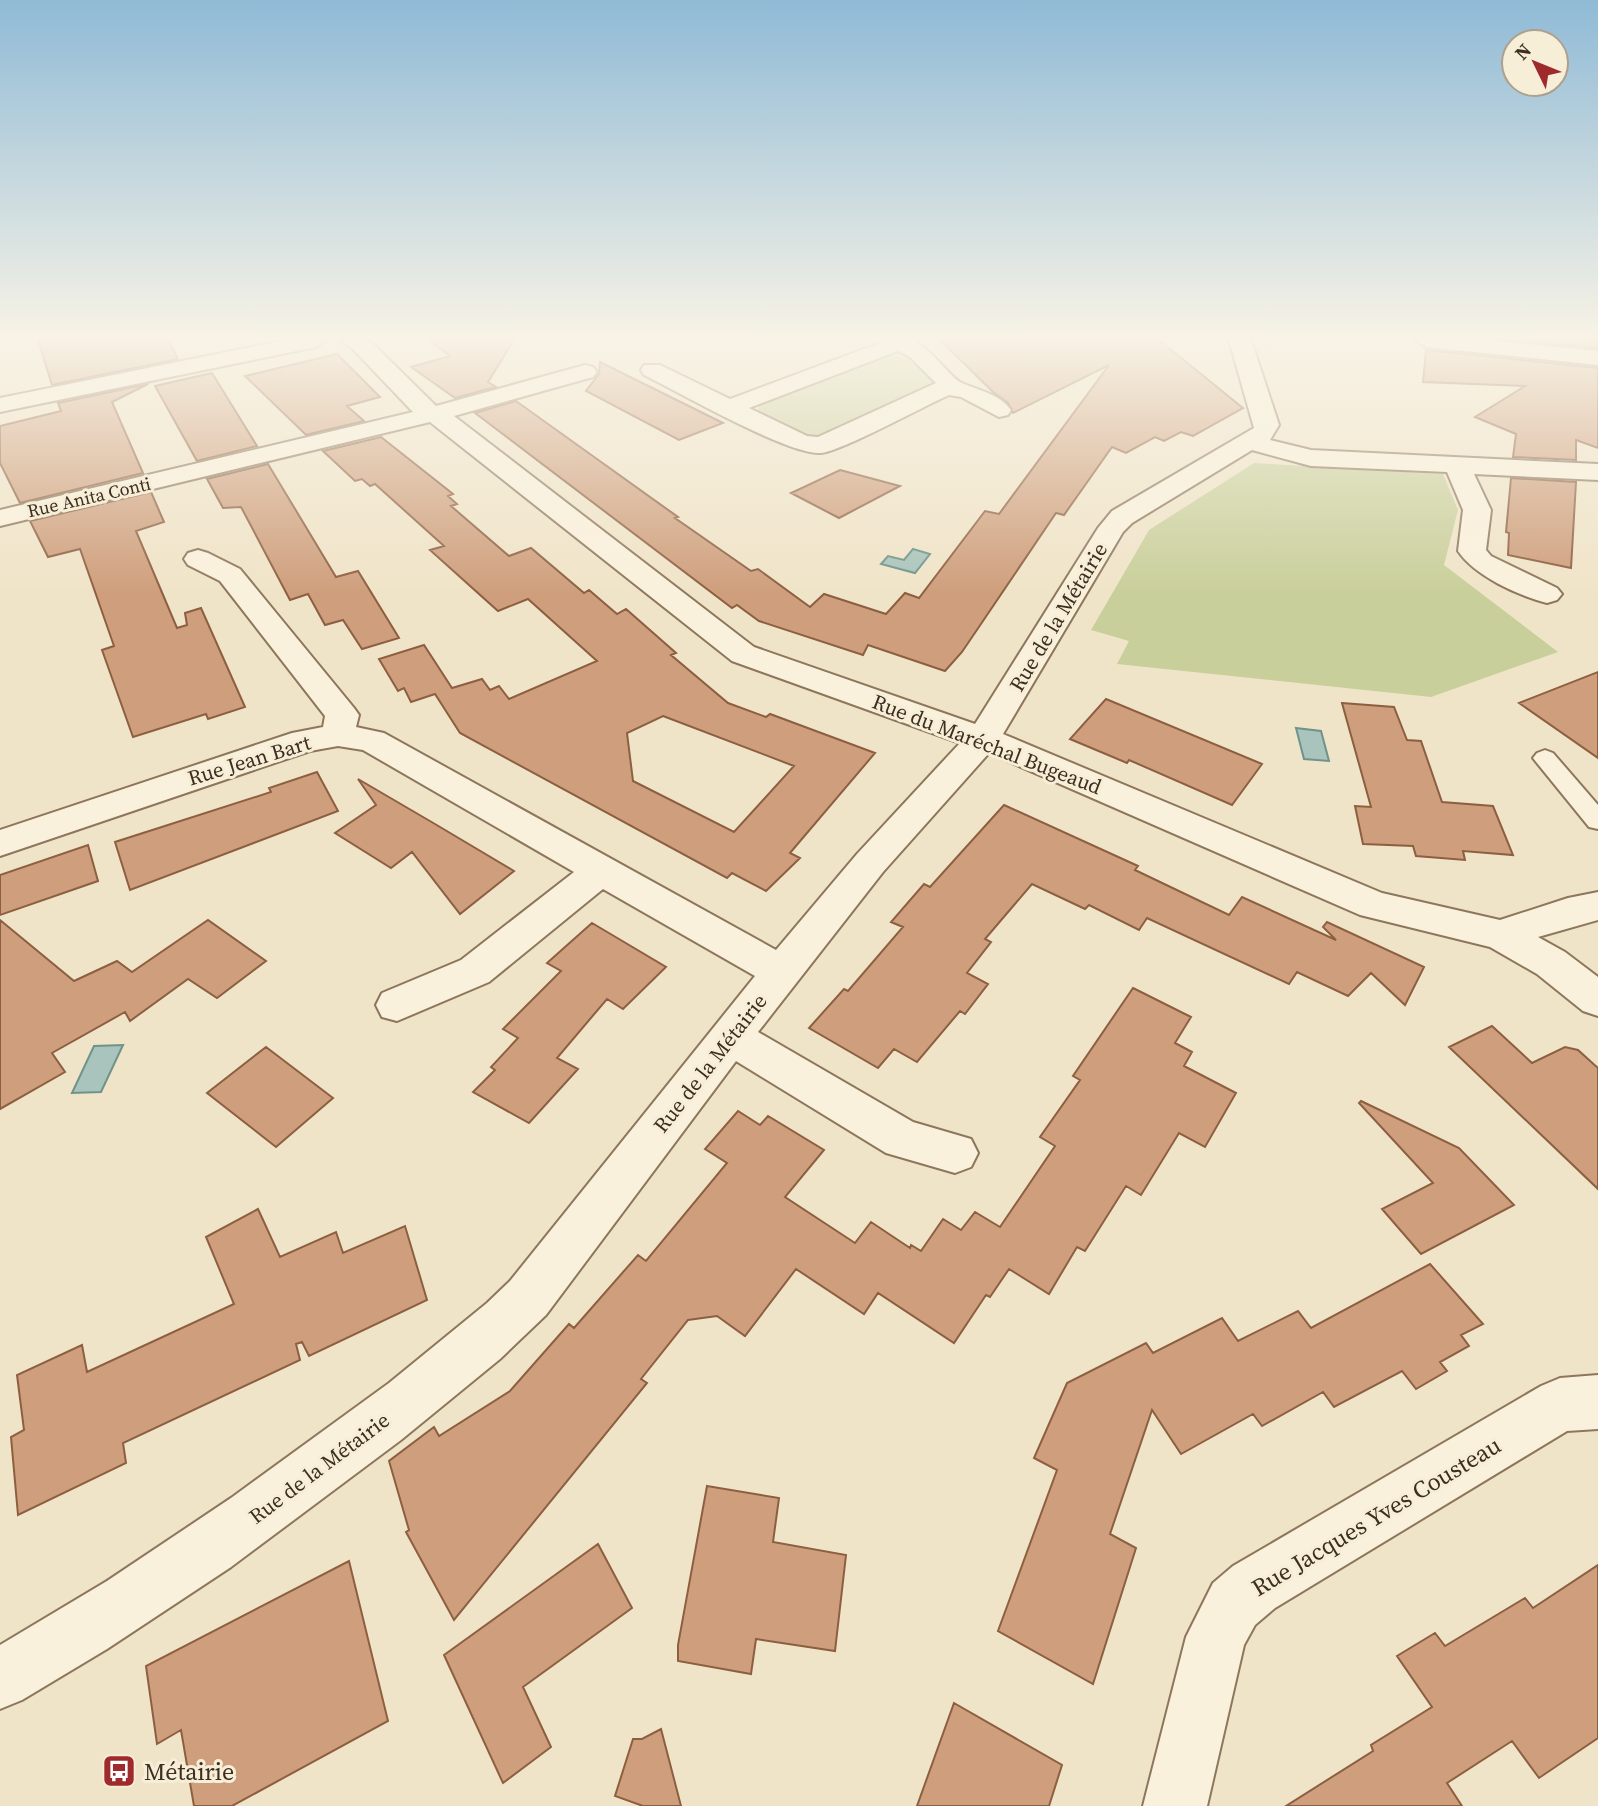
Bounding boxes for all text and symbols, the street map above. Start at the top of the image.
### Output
north arrow [1500,28,1570,98]
text: N [1508,37,1537,65]
street label: Rue Anita Conti [25,471,153,523]
street label: Rue de la Métairie [1002,537,1114,697]
street label: Rue du Maréchal Bugeaud [868,687,1106,801]
street label: Rue Jean Bart [184,728,314,792]
street label: Rue de la Métairie [647,987,773,1139]
street label: Rue de la Métairie [243,1406,395,1530]
street label: Rue Jacques Yves Cousteau [1245,1428,1507,1604]
bus stop icon: Métairie [100,1752,138,1790]
place label: Métairie [144,1755,234,1788]

